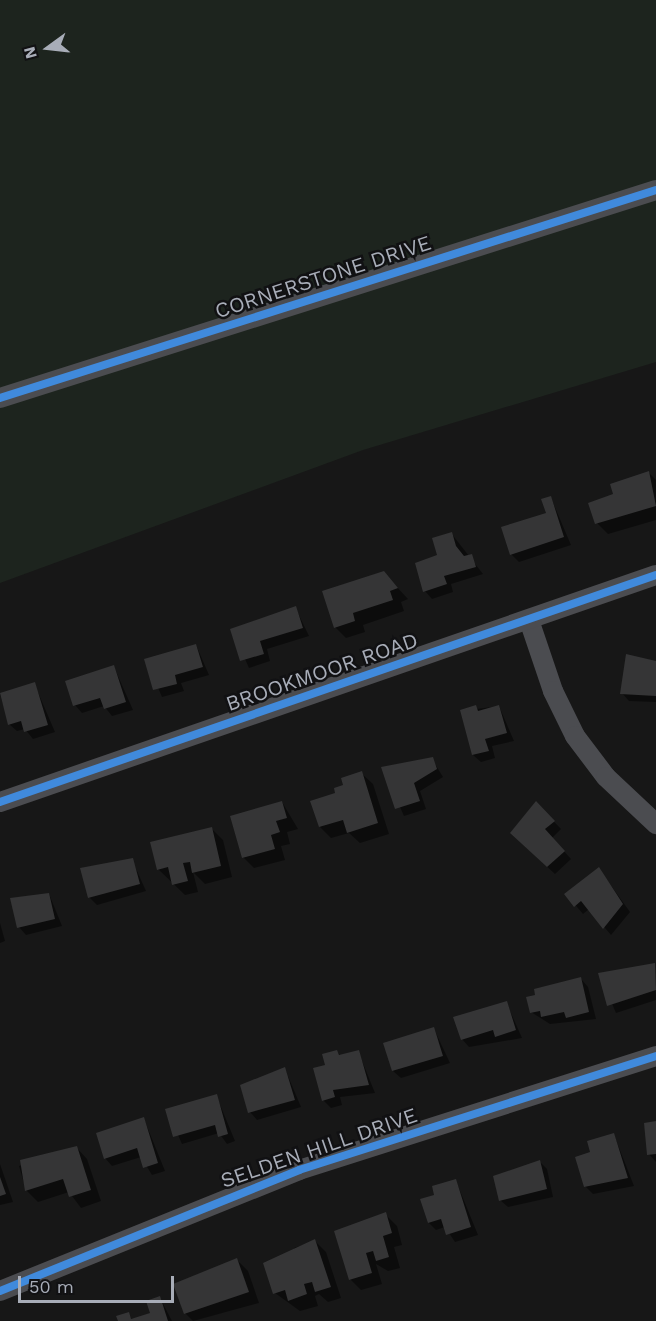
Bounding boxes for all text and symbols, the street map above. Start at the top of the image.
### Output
north arrow [18,18,78,78]
text: N [19,45,41,61]
street label: CORNERSTONE DRIVE [212,230,434,324]
street label: BROOKMOOR ROAD [223,627,421,717]
street label: SELDEN HILL DRIVE [217,1102,421,1194]
scale bar [21,1264,177,1302]
text: 50 m [29,1276,74,1297]

